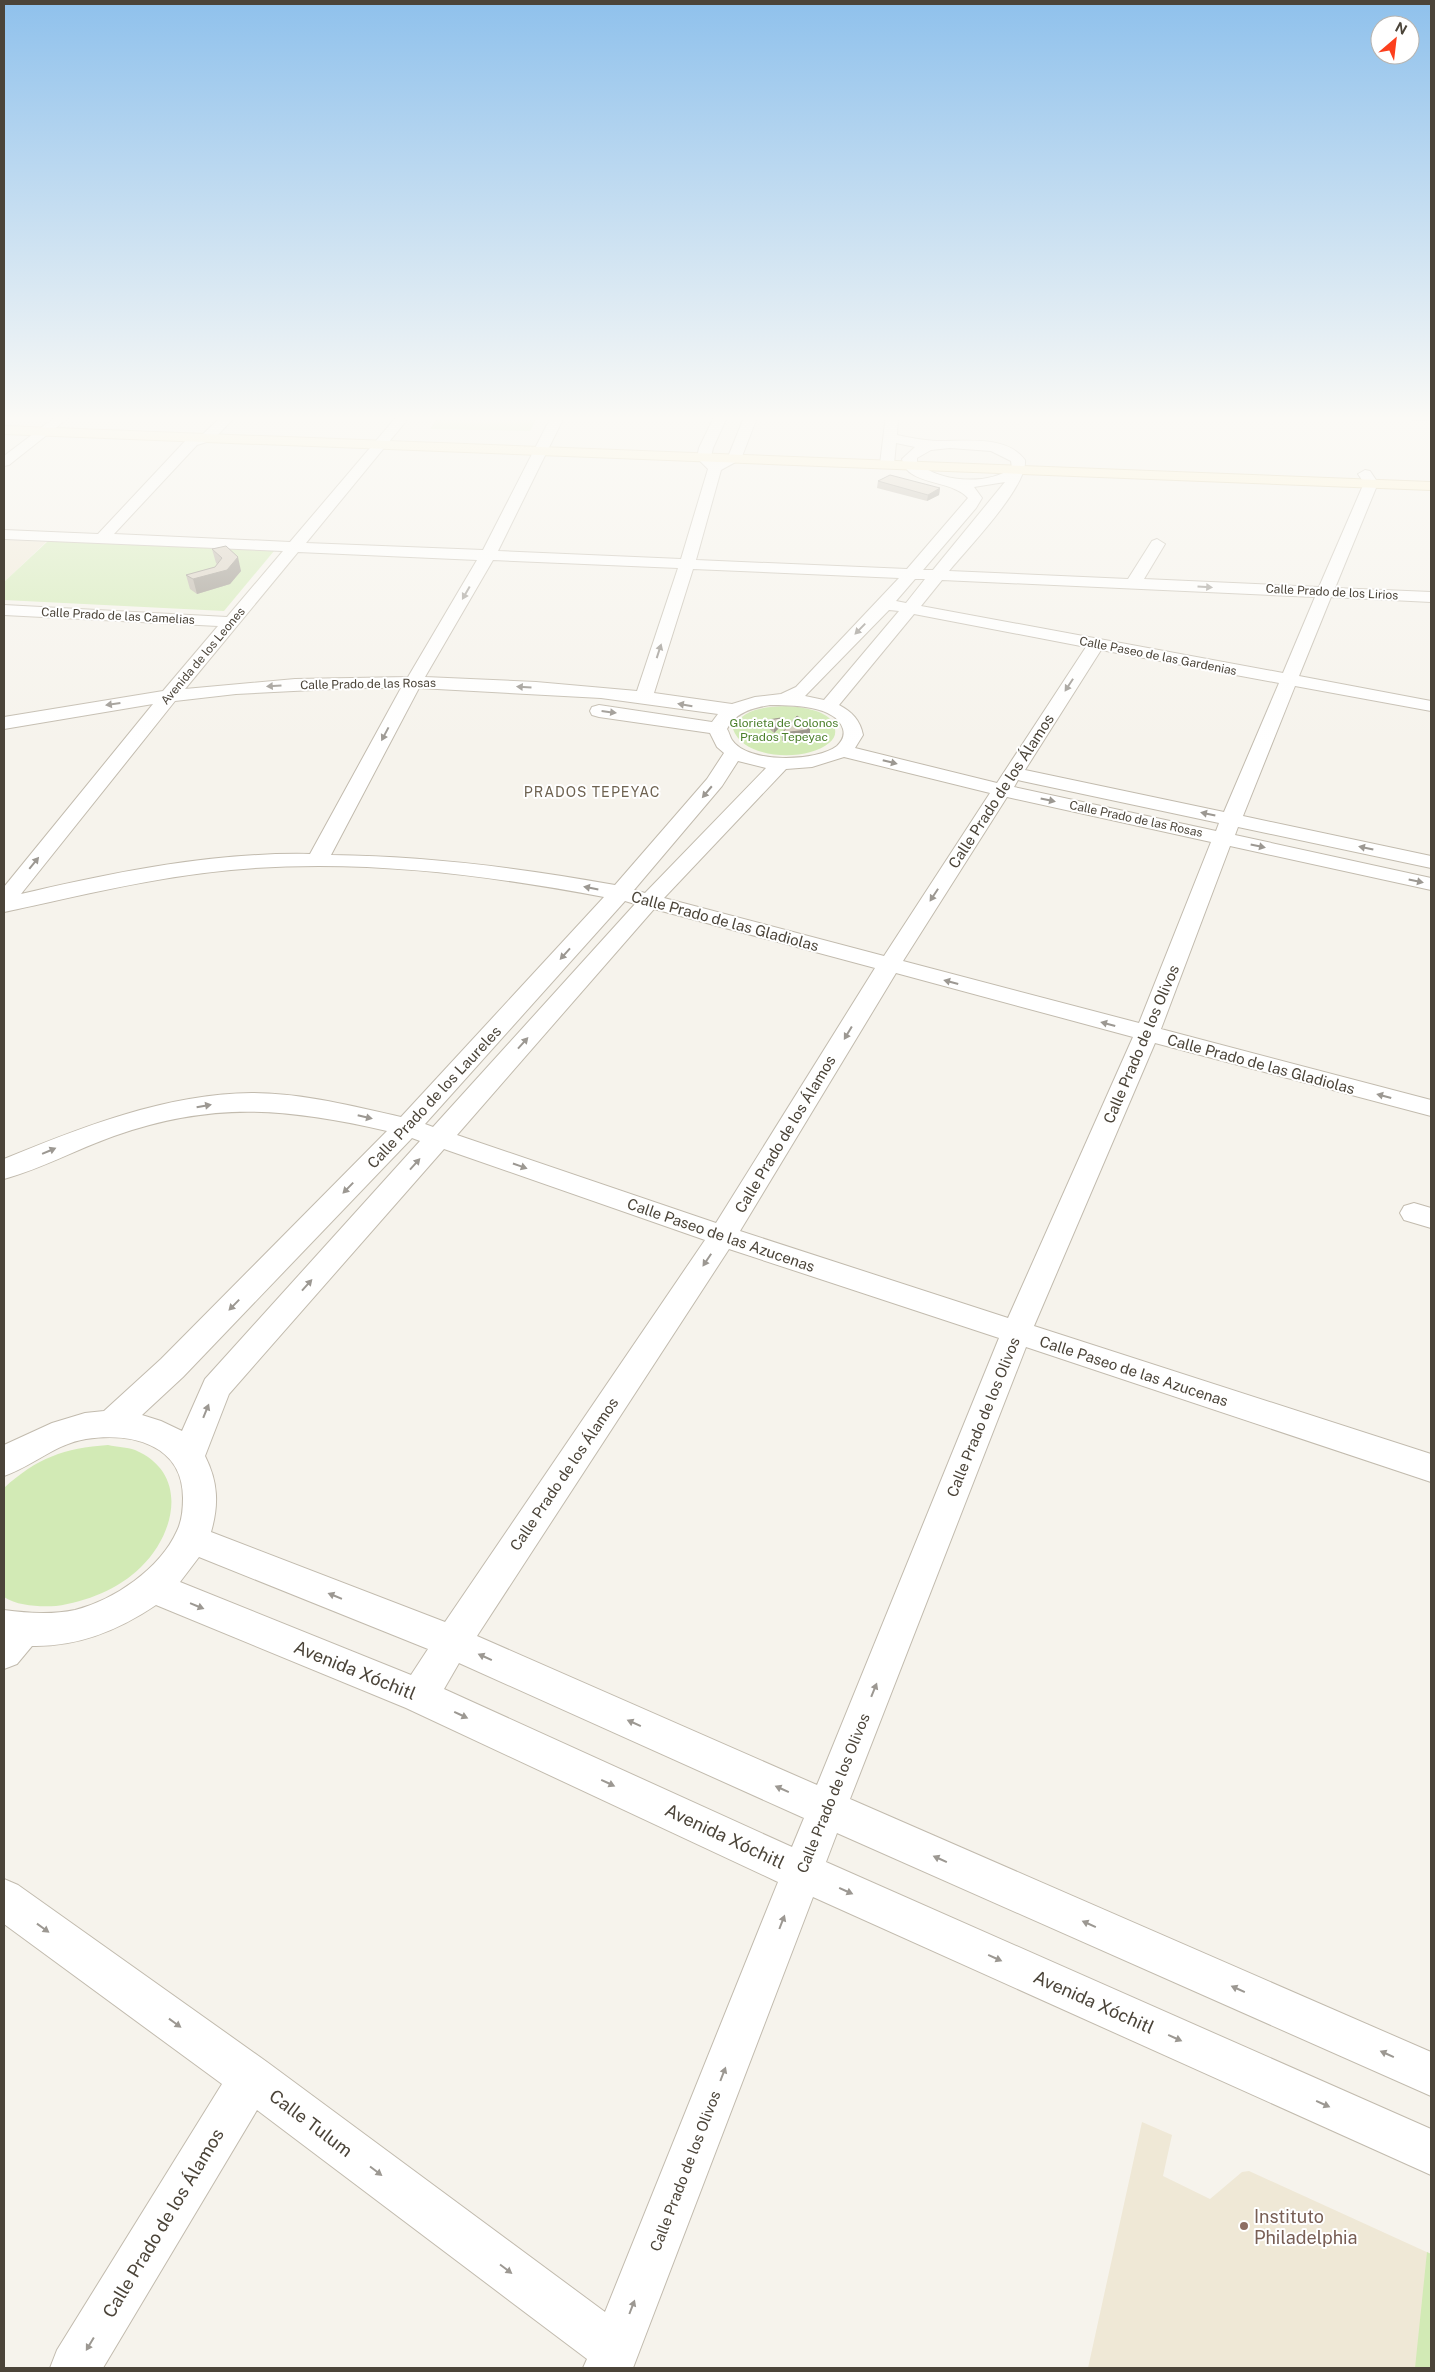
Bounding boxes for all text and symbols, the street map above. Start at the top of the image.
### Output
north arrow [1370,15,1420,65]
text: N [1393,19,1410,38]
street label: Calle Prado de los Lirios [1265,582,1399,602]
one-way arrow [1198,583,1214,591]
one-way arrow [461,587,470,600]
street label: Avenida de los Leones [158,604,248,708]
street label: Calle Prado de las Camelias [41,605,195,627]
one-way arrow [855,623,867,635]
street label: Calle Paseo de las Gardenias [1078,634,1238,678]
one-way arrow [655,643,663,658]
street label: Calle Prado de las Rosas [300,676,436,692]
one-way arrow [1065,678,1074,692]
one-way arrow [266,683,282,691]
one-way arrow [516,683,532,691]
one-way arrow [677,700,693,708]
one-way arrow [104,701,120,709]
one-way arrow [601,708,617,716]
street label: Calle Prado de los Álamos [945,711,1057,871]
park label: Glorieta de Colonos Prados Tepeyac [730,716,838,744]
one-way arrow [381,727,389,742]
one-way arrow [882,758,897,766]
district label: PRADOS TEPEYAC [524,784,660,800]
one-way arrow [701,785,712,798]
one-way arrow [1040,796,1055,804]
street label: Calle Prado de las Rosas [1068,798,1204,840]
one-way arrow [1200,810,1215,818]
one-way arrow [1250,842,1265,850]
one-way arrow [1359,844,1374,852]
one-way arrow [29,857,40,870]
one-way arrow [1409,877,1424,885]
one-way arrow [583,883,599,891]
street label: Calle Prado de las Gladiolas [629,888,821,954]
one-way arrow [929,888,939,902]
one-way arrow [560,947,571,960]
street label: Calle Prado de los Olivos [1100,962,1182,1126]
one-way arrow [944,978,959,986]
one-way arrow [1101,1019,1116,1027]
street label: Calle Prado de los Laureles [364,1022,504,1172]
one-way arrow [843,1026,852,1039]
street label: Calle Prado de las Gladiolas [1165,1031,1357,1097]
one-way arrow [517,1037,529,1049]
street label: Calle Prado de los Álamos [731,1052,839,1216]
one-way arrow [1377,1092,1392,1100]
one-way arrow [197,1102,213,1110]
one-way arrow [358,1113,373,1121]
one-way arrow [42,1146,56,1154]
one-way arrow [409,1158,421,1170]
one-way arrow [513,1162,528,1170]
one-way arrow [342,1182,354,1194]
street label: Calle Paseo de las Azucenas [625,1195,817,1275]
one-way arrow [702,1253,712,1267]
one-way arrow [301,1280,313,1292]
one-way arrow [228,1298,240,1310]
street label: Calle Paseo de las Azucenas [1038,1332,1230,1410]
street label: Calle Prado de los Olivos [943,1335,1023,1499]
street label: Calle Prado de los Álamos [506,1394,622,1554]
one-way arrow [203,1404,211,1418]
one-way arrow [327,1592,342,1600]
one-way arrow [190,1602,205,1610]
street label: Avenida Xóchitl [291,1636,419,1704]
one-way arrow [478,1652,492,1660]
one-way arrow [870,1682,878,1697]
one-way arrow [454,1711,468,1719]
street label: Calle Prado de los Olivos [793,1711,873,1875]
one-way arrow [627,1719,641,1727]
one-way arrow [601,1779,615,1787]
one-way arrow [775,1785,789,1793]
street label: Avenida Xóchitl [662,1799,788,1873]
one-way arrow [933,1854,947,1862]
one-way arrow [839,1888,853,1896]
one-way arrow [778,1914,786,1929]
one-way arrow [1082,1919,1096,1927]
one-way arrow [36,1923,50,1933]
one-way arrow [988,1954,1002,1962]
street label: Avenida Xóchitl [1030,1966,1158,2038]
one-way arrow [1231,1985,1245,1993]
one-way arrow [168,2018,182,2028]
one-way arrow [1168,2034,1182,2042]
one-way arrow [1380,2050,1394,2058]
one-way arrow [720,2066,727,2081]
street label: Calle Tulum [265,2085,357,2161]
street label: Calle Prado de los Olivos [646,2088,724,2254]
one-way arrow [1316,2100,1330,2108]
street label: Calle Prado de los Álamos [97,2124,228,2321]
one-way arrow [369,2166,383,2176]
place label: Instituto Philadelphia [1254,2206,1358,2248]
marker: Instituto Philadelphia [1238,2220,1250,2232]
one-way arrow [499,2263,512,2274]
one-way arrow [629,2299,636,2314]
one-way arrow [85,2337,94,2350]

